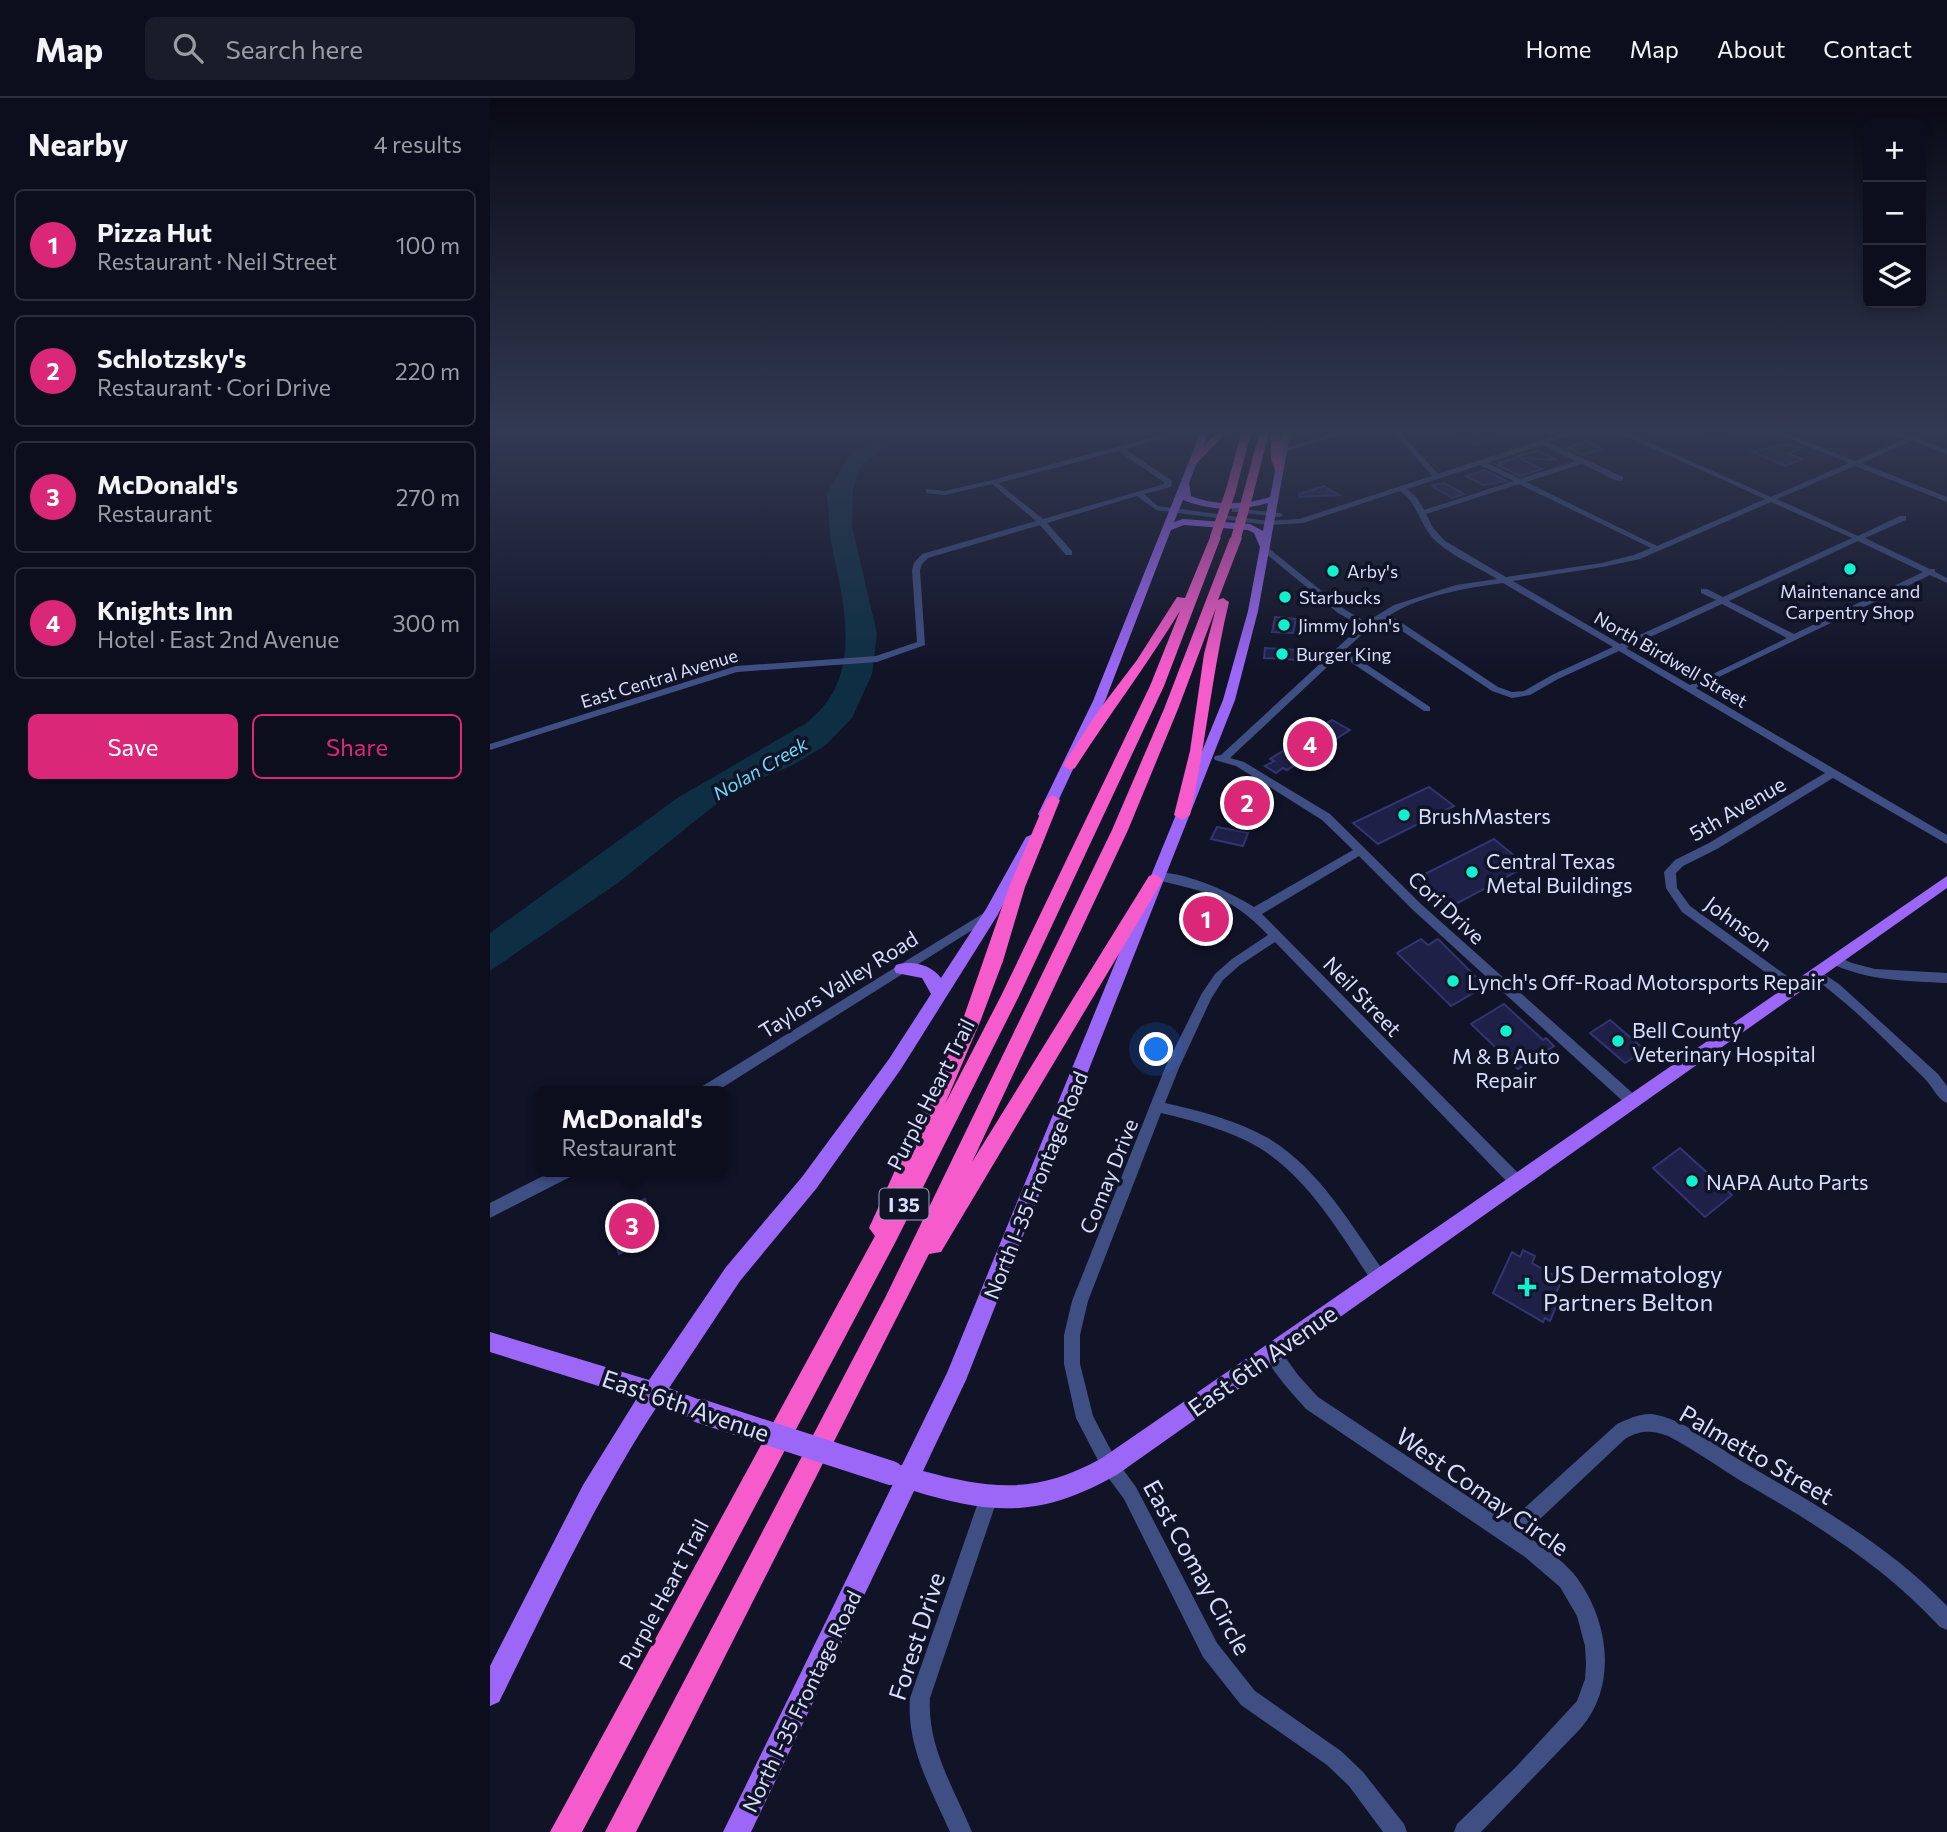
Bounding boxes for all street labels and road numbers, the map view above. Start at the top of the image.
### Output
street label: North Birdwell Street [1590,606,1752,712]
street label: East Central Avenue [578,644,740,712]
street label: 5th Avenue [1685,770,1789,846]
street label: Cori Drive [1404,865,1490,949]
street label: Johnson [1701,890,1777,956]
street label: Taylors Valley Road [754,925,922,1043]
street label: Neil Street [1319,951,1407,1041]
street label: Purple Heart Trail [881,1014,979,1174]
street label: North I-35 Frontage Road [978,1067,1092,1303]
street label: Comay Drive [1074,1115,1142,1237]
road number: I 35 [880,1188,928,1220]
street label: East 6th Avenue [1182,1298,1342,1422]
street label: East 6th Avenue [599,1363,773,1447]
street label: Palmetto Street [1675,1398,1839,1510]
street label: West Comay Circle [1391,1421,1575,1561]
street label: East Comay Circle [1138,1474,1258,1660]
street label: Purple Heart Trail [613,1515,713,1673]
street label: Forest Drive [882,1568,950,1704]
street label: North I-35 Frontage Road [736,1586,866,1816]

